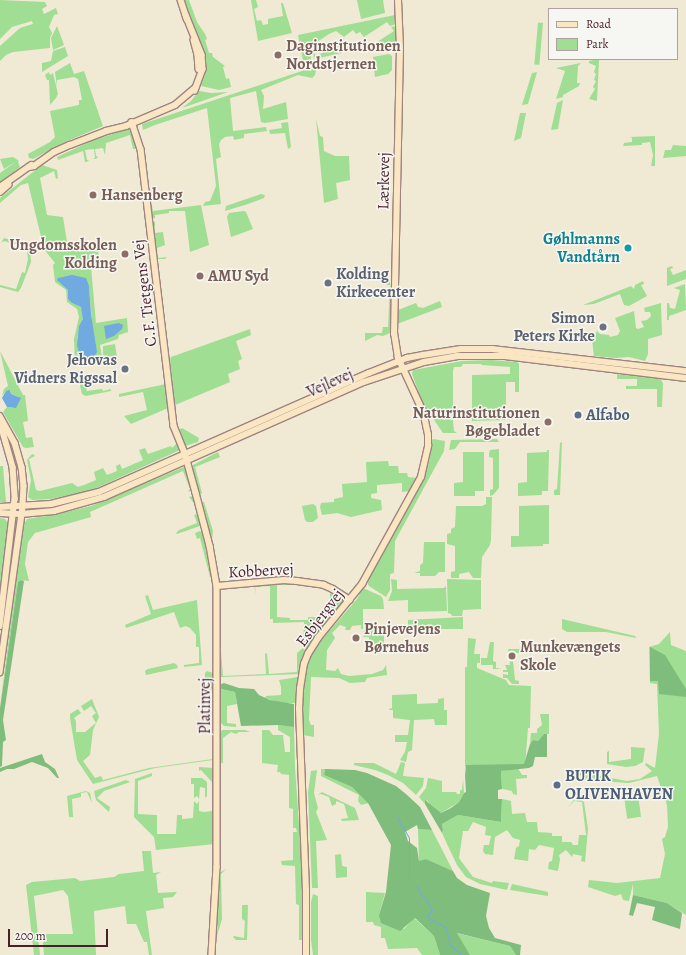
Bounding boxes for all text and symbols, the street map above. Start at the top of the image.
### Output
legend [548,8,678,60]
text: Road [586,16,611,32]
place label: Daginstitutionen Nordstjernen [286,36,401,74]
text: Park [586,36,609,52]
marker: Daginstitutionen Nordstjernen [273,50,283,60]
street label: Lærkevej [374,152,394,210]
place label: Hansenberg [101,185,183,205]
marker: Hansenberg [88,190,98,200]
place label: Gøhlmanns Vandtårn [543,229,620,267]
place label: Ungdomsskolen Kolding [9,235,117,273]
street label: C.F. Tietgens Vej [129,238,161,348]
marker: Gøhlmanns Vandtårn [623,243,633,253]
marker: Ungdomsskolen Kolding [120,249,130,259]
place label: Kolding Kirkecenter [336,264,415,302]
place label: AMU Syd [208,266,269,286]
marker: AMU Syd [195,271,205,281]
marker: Kolding Kirkecenter [323,278,333,288]
place label: Simon Peters Kirke [513,308,595,346]
marker: Simon Peters Kirke [598,322,608,332]
place label: Jehovas Vidners Rigssal [14,350,117,388]
marker: Jehovas Vidners Rigssal [120,364,130,374]
street label: Vejlevej [304,364,356,402]
place label: Naturinstitutionen Bøgebladet [412,403,540,441]
place label: Alfabo [586,405,630,425]
marker: Alfabo [573,410,583,420]
marker: Naturinstitutionen Bøgebladet [543,417,553,427]
street label: Kobbervej [228,560,294,582]
street label: Esbjergvej [292,585,348,651]
place label: Pinjevejens Børnehus [364,619,441,657]
marker: Pinjevejens Børnehus [351,633,361,643]
place label: Munkevængets Skole [520,637,621,675]
marker: Munkevængets Skole [507,651,517,661]
street label: Platinvej [195,678,215,734]
place label: BUTIK OLIVENHAVEN [565,766,673,804]
marker: BUTIK OLIVENHAVEN [552,780,562,790]
scale bar [10,921,110,947]
text: 200 m [15,928,46,944]

